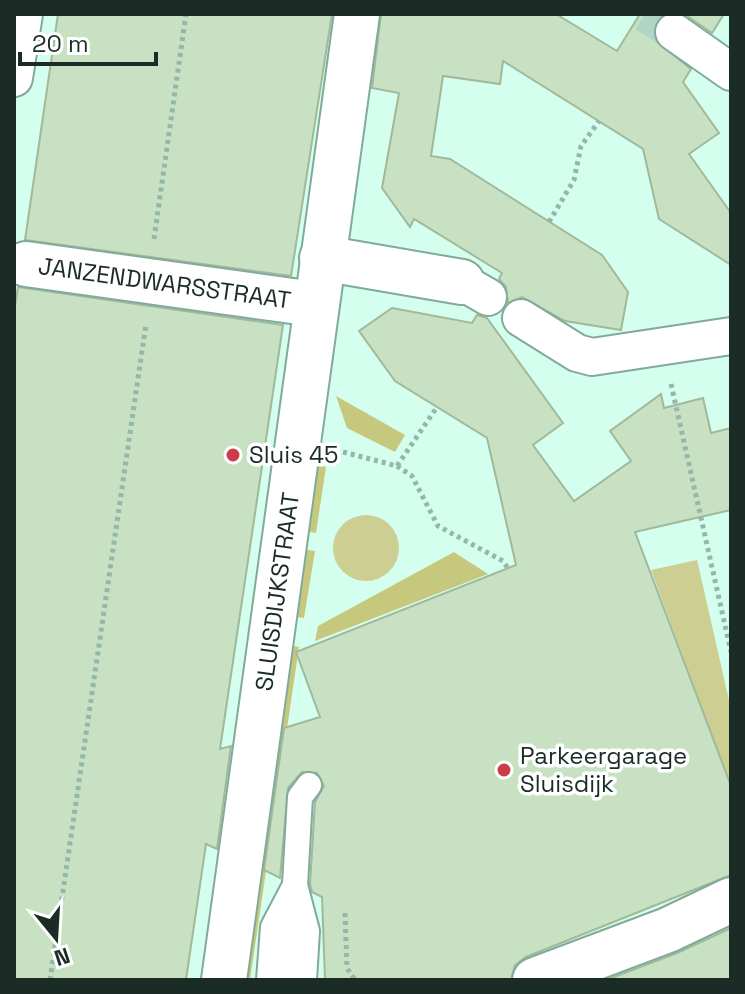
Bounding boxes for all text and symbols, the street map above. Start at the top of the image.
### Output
scale bar [20,16,156,66]
text: 20 m [32,28,89,59]
street label: JANZENDWARSSTRAAT [36,250,293,316]
place label: Sluis 45 [249,439,338,470]
marker: Sluis 45 [224,446,242,464]
street label: SLUISDIJKSTRAAT [248,490,306,693]
place label: Parkeergarage Sluisdijk [520,740,687,799]
marker: Parkeergarage Sluisdijk [495,761,513,779]
north arrow [16,898,96,978]
text: N [51,941,74,973]

